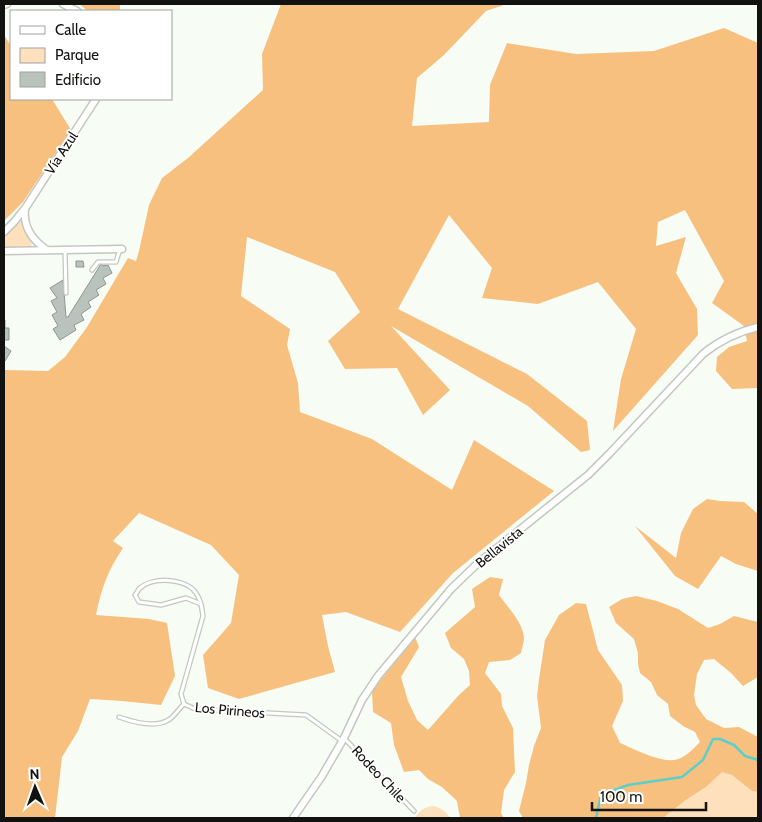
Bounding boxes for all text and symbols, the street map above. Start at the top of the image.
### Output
legend [10,10,172,100]
text: Calle [55,21,86,39]
text: Parque [55,46,99,64]
text: Edificio [55,71,101,89]
street label: Vía Azul [40,127,82,178]
street label: Bellavista [472,522,527,572]
street label: Los Pirineos [194,698,266,722]
street label: Rodeo Chile [348,742,410,806]
north arrow [10,762,60,812]
text: N [29,765,40,783]
scale bar [592,780,706,812]
text: 100 m [600,788,642,806]

